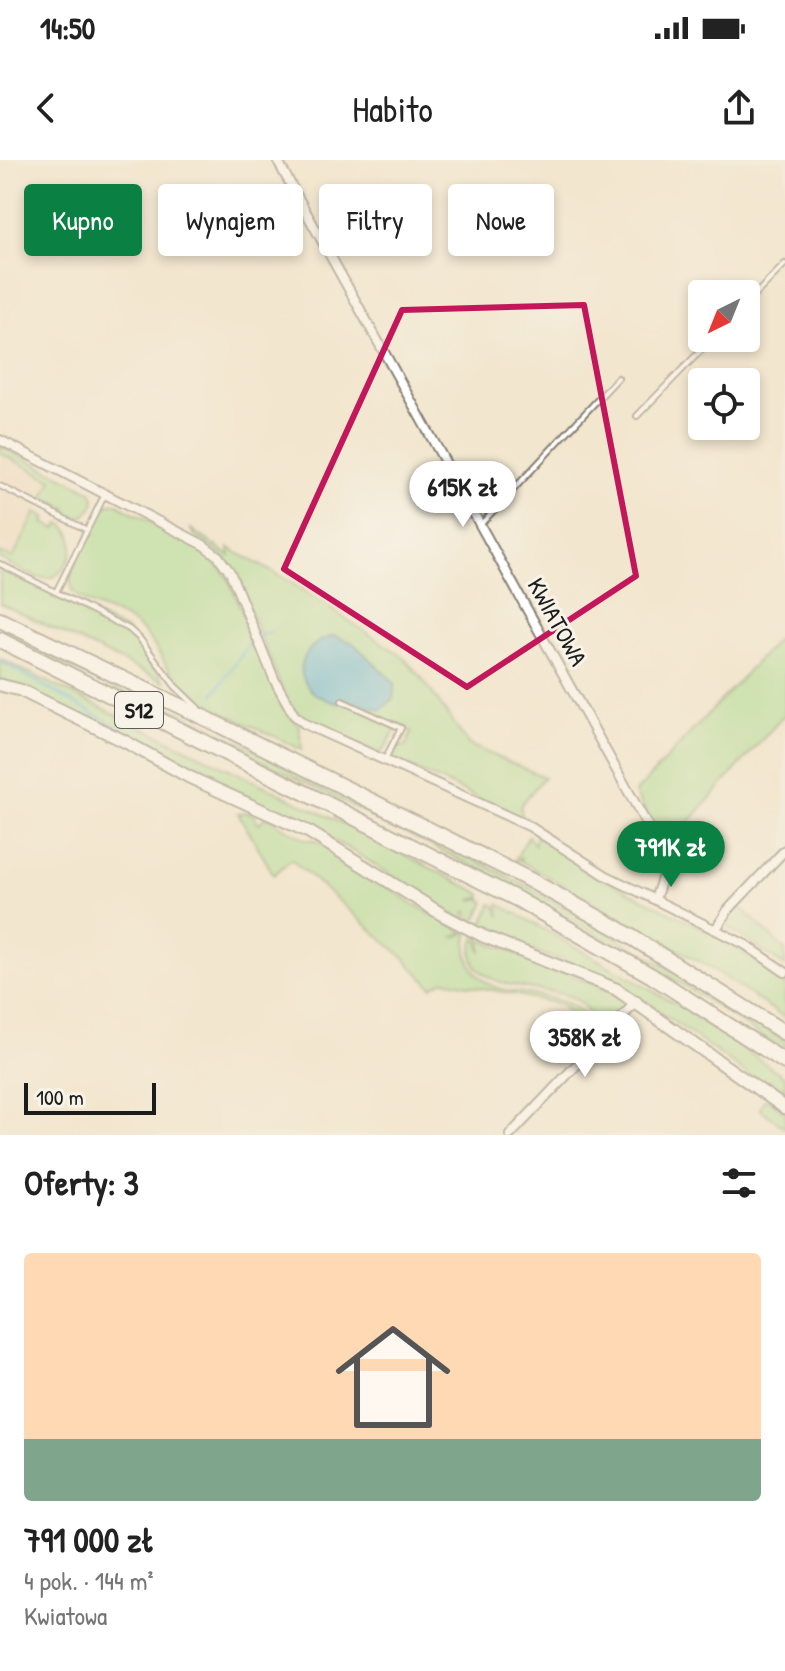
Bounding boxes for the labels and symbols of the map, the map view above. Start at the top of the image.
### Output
north arrow [688,280,760,352]
pin: 615K zł [389,461,537,529]
street label: KWIATOWA [521,572,595,671]
road number: S12 [115,692,163,728]
pin: 791K zł [597,821,745,889]
pin: 358K zł [511,1011,659,1079]
scale bar [24,1079,156,1115]

